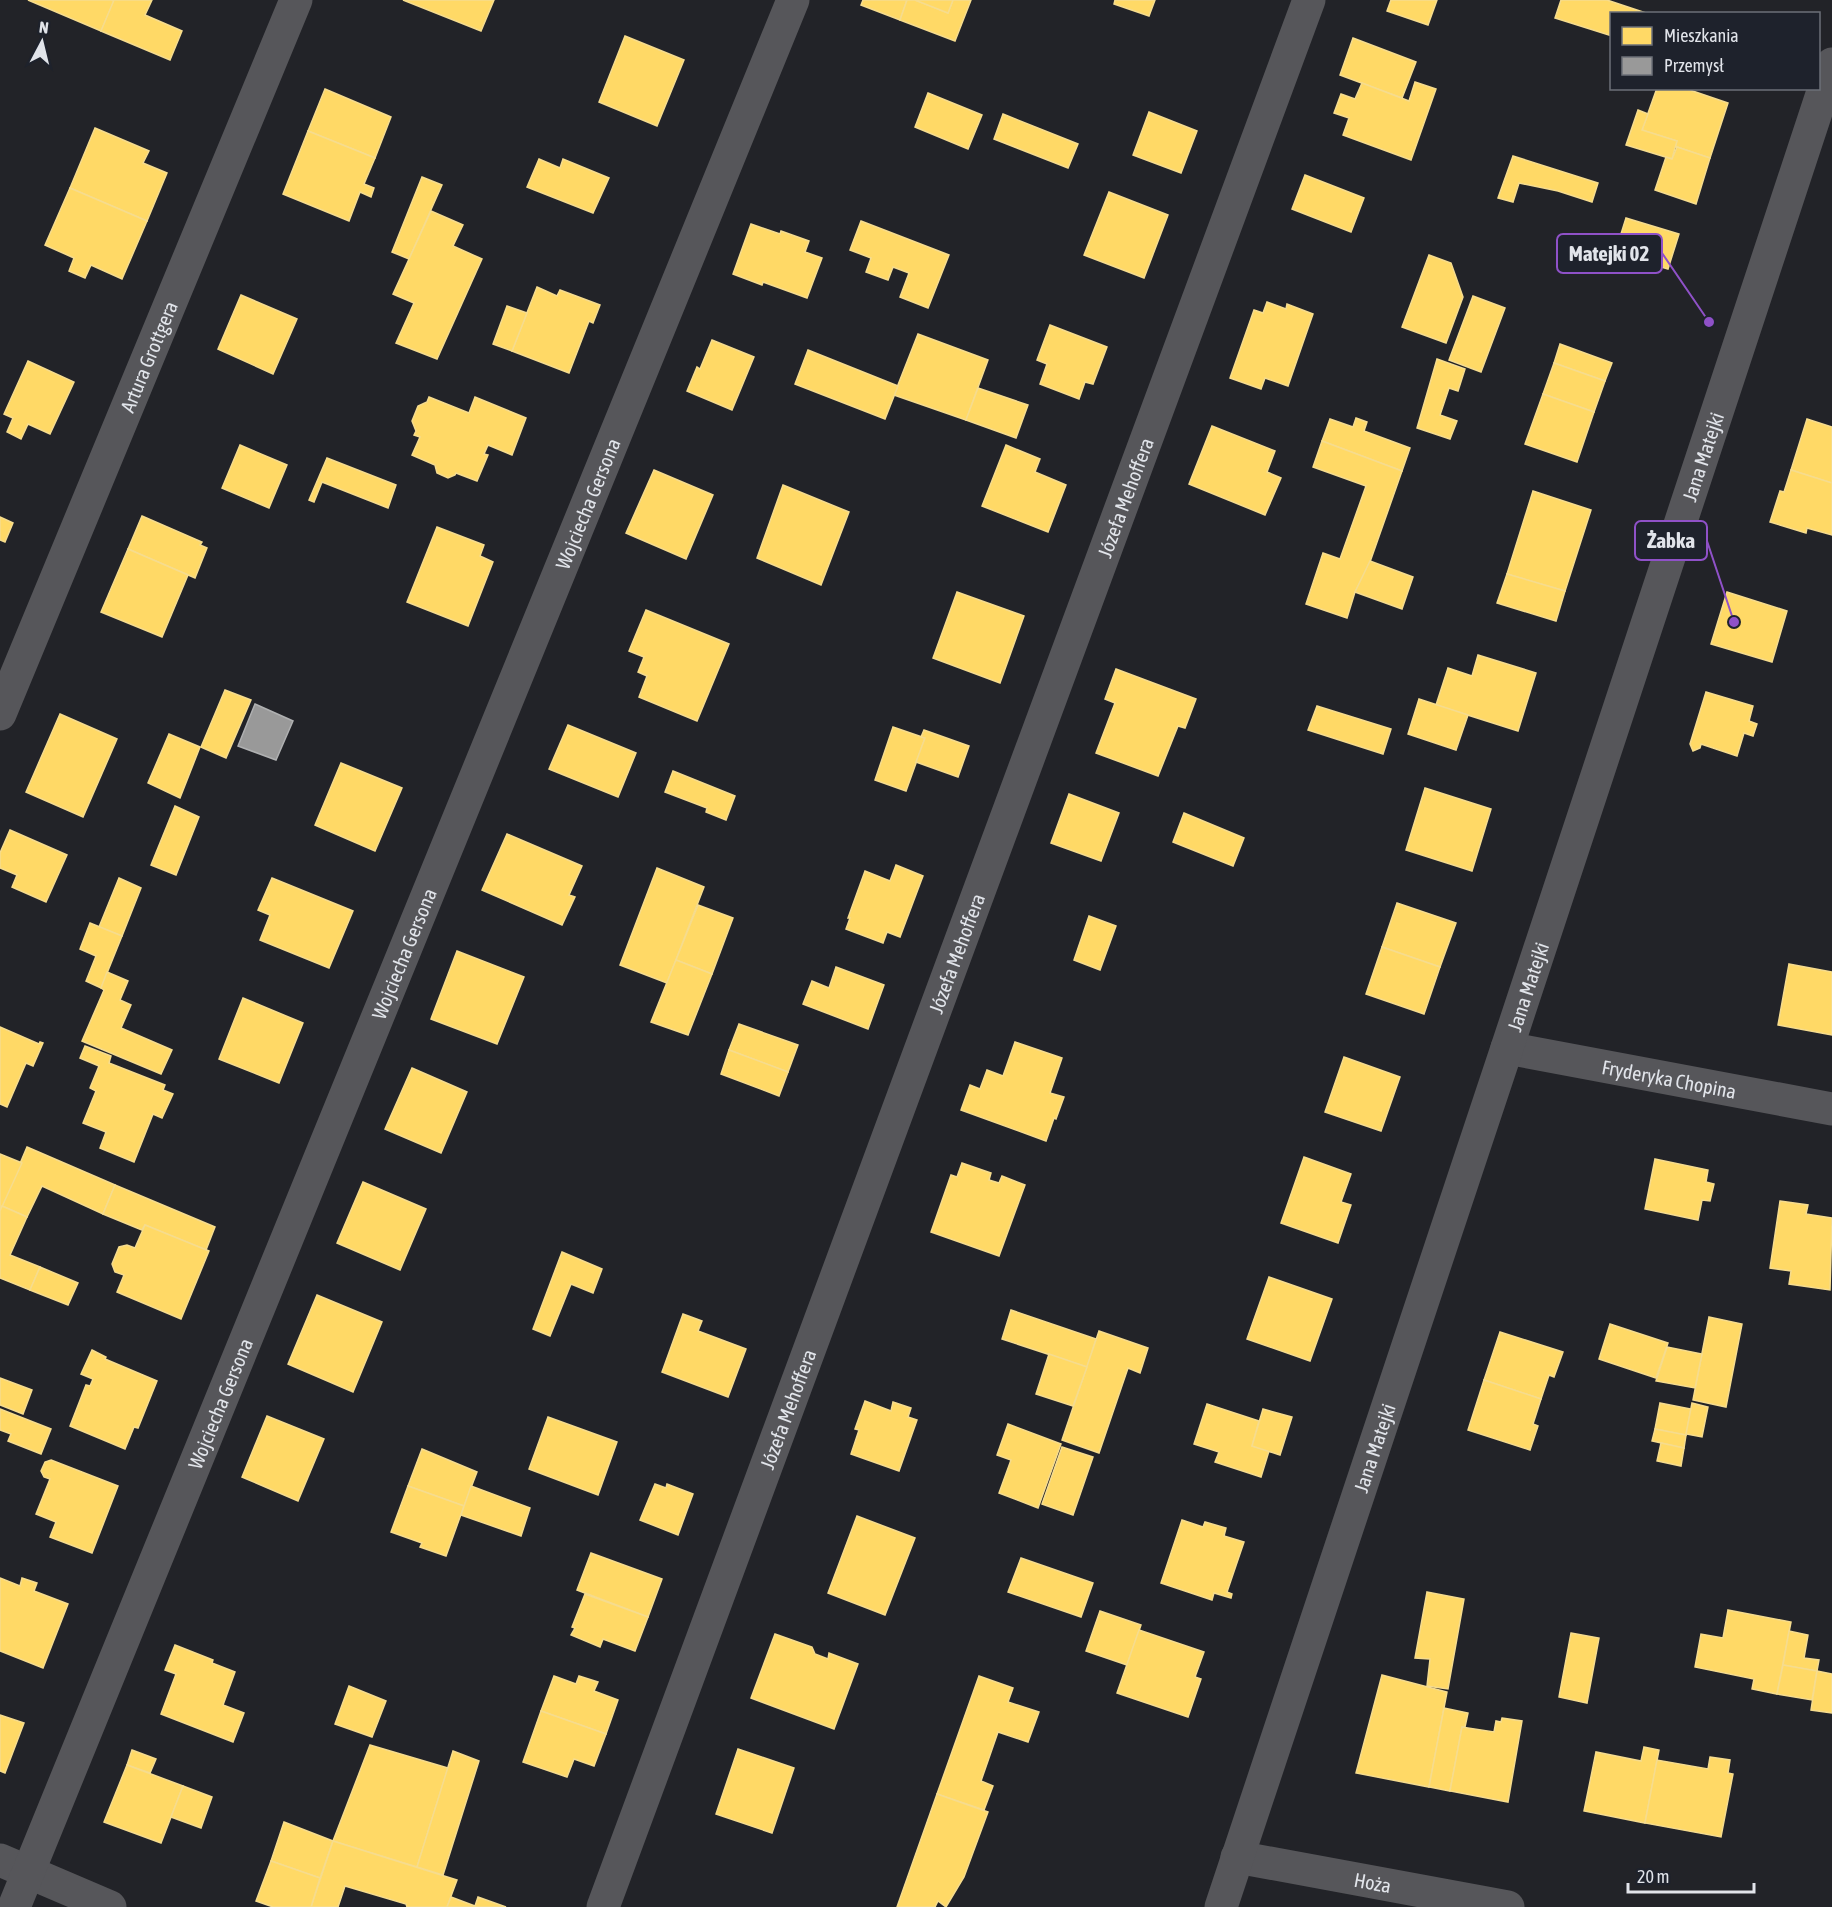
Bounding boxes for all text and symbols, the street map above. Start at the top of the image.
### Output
north arrow [12,12,72,72]
legend [1610,12,1820,90]
text: N [38,18,50,37]
text: Mieszkania [1664,25,1739,46]
text: Przemysł [1664,55,1724,76]
callout: Matejki 02 [1557,234,1662,273]
text: Matejki 02 [1569,241,1649,265]
street label: Artura Grottgera [115,298,181,415]
street label: Jana Matejki [1677,409,1728,504]
street label: Wojciecha Gersona [550,435,624,572]
street label: Józefa Mehoffera [1092,435,1157,560]
callout: Żabka [1635,521,1707,560]
text: Żabka [1647,528,1695,552]
street label: Wojciecha Gersona [367,885,440,1022]
street label: Józefa Mehoffera [923,890,989,1016]
street label: Jana Matejki [1502,939,1553,1034]
street label: Fryderyka Chopina [1600,1055,1738,1102]
street label: Wojciecha Gersona [183,1335,257,1472]
street label: Józefa Mehoffera [755,1346,820,1472]
street label: Jana Matejki [1348,1400,1399,1495]
scale bar [1628,1856,1754,1894]
text: 20 m [1637,1866,1669,1887]
street label: Hoża [1352,1867,1393,1897]

